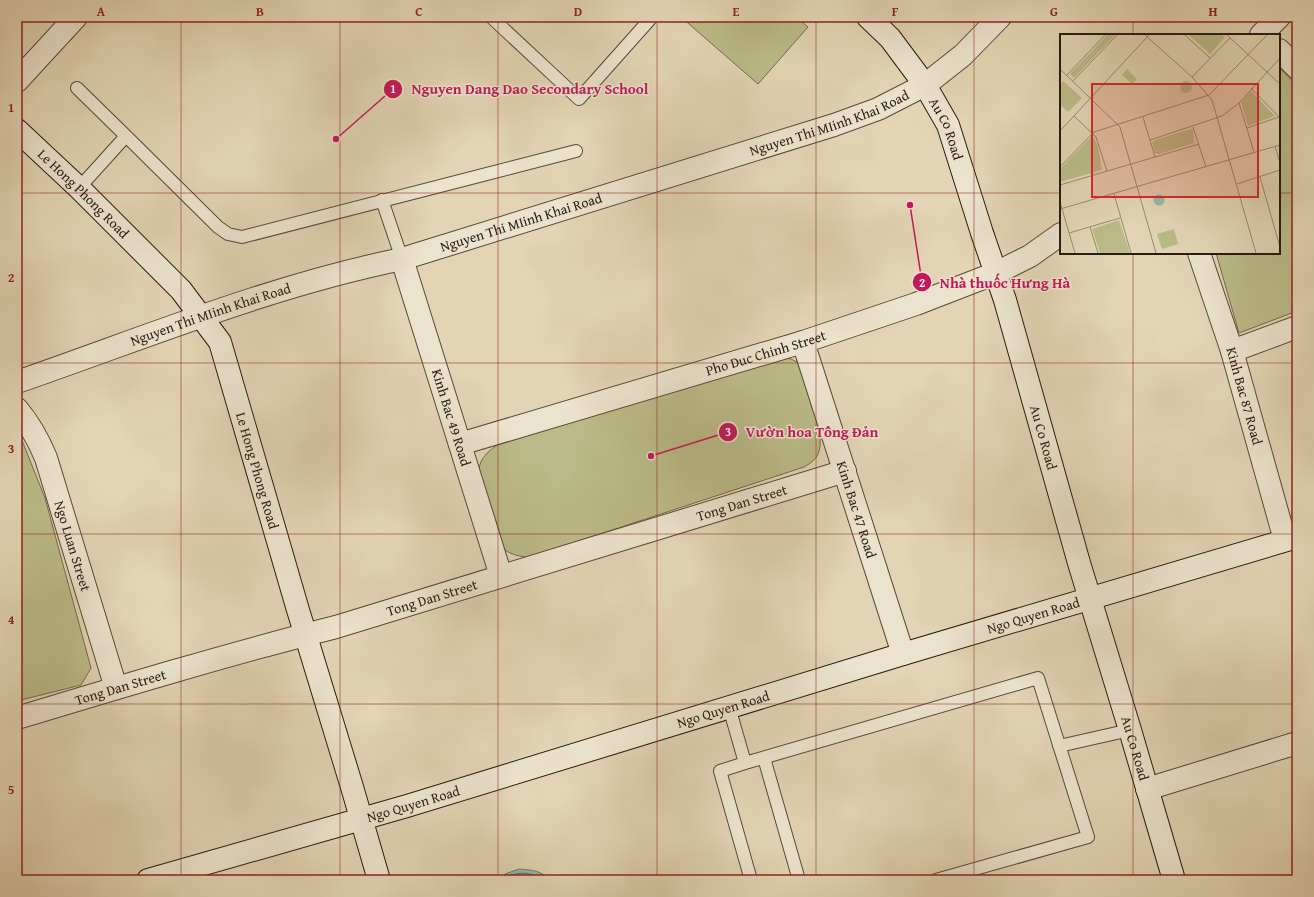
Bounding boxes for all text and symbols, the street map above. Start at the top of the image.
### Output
text: A [97,2,106,21]
text: B [256,2,264,21]
text: C [415,2,423,21]
text: D [574,2,582,21]
text: E [733,2,740,21]
text: F [892,2,899,21]
text: G [1050,2,1058,21]
text: H [1208,2,1218,21]
inset map [1060,34,1280,254]
callout: Nguyen Dang Dao Secondary School [383,75,656,102]
text: Nguyen Dang Dao Secondary School [412,78,649,99]
text: 1 [390,80,396,97]
street label: Nguyen Thi MIinh Khai Road [747,85,913,161]
street label: Au Co Road [924,94,969,163]
text: 1 [8,98,14,117]
street label: Le Hong Phong Road [33,144,134,243]
street label: Nguyen Thi MIinh Khai Road [437,187,605,257]
text: 2 [8,268,15,287]
callout: Nhà thuốc Hưng Hà [912,269,1078,296]
text: Nhà thuốc Hưng Hà [940,272,1070,293]
text: 2 [919,274,925,291]
street label: Nguyen Thi MIinh Khai Road [127,278,294,351]
street label: Pho Duc Chinh Street [703,325,829,380]
street label: Kinh Bac 87 Road [1221,345,1268,448]
street label: Kinh Bac 49 Road [427,366,476,469]
street label: Au Co Road [1025,403,1062,473]
street label: Le Hong Phong Road [231,410,284,532]
callout: Vườn hoa Tông Đản [718,418,887,445]
text: Vườn hoa Tông Đản [746,421,879,442]
text: 3 [725,423,731,440]
text: 3 [8,439,14,458]
street label: Kinh Bac 47 Road [832,459,882,561]
street label: Tong Dan Street [694,479,790,526]
street label: Ngo Luan Street [50,498,96,594]
street label: Tong Dan Street [384,574,480,621]
street label: Ngo Quyen Road [984,592,1083,639]
text: 4 [8,610,15,629]
street label: Tong Dan Street [73,664,168,710]
street label: Ngo Quyen Road [674,685,772,733]
street label: Au Co Road [1116,713,1154,783]
text: 5 [8,780,15,799]
street label: Ngo Quyen Road [364,780,463,827]

